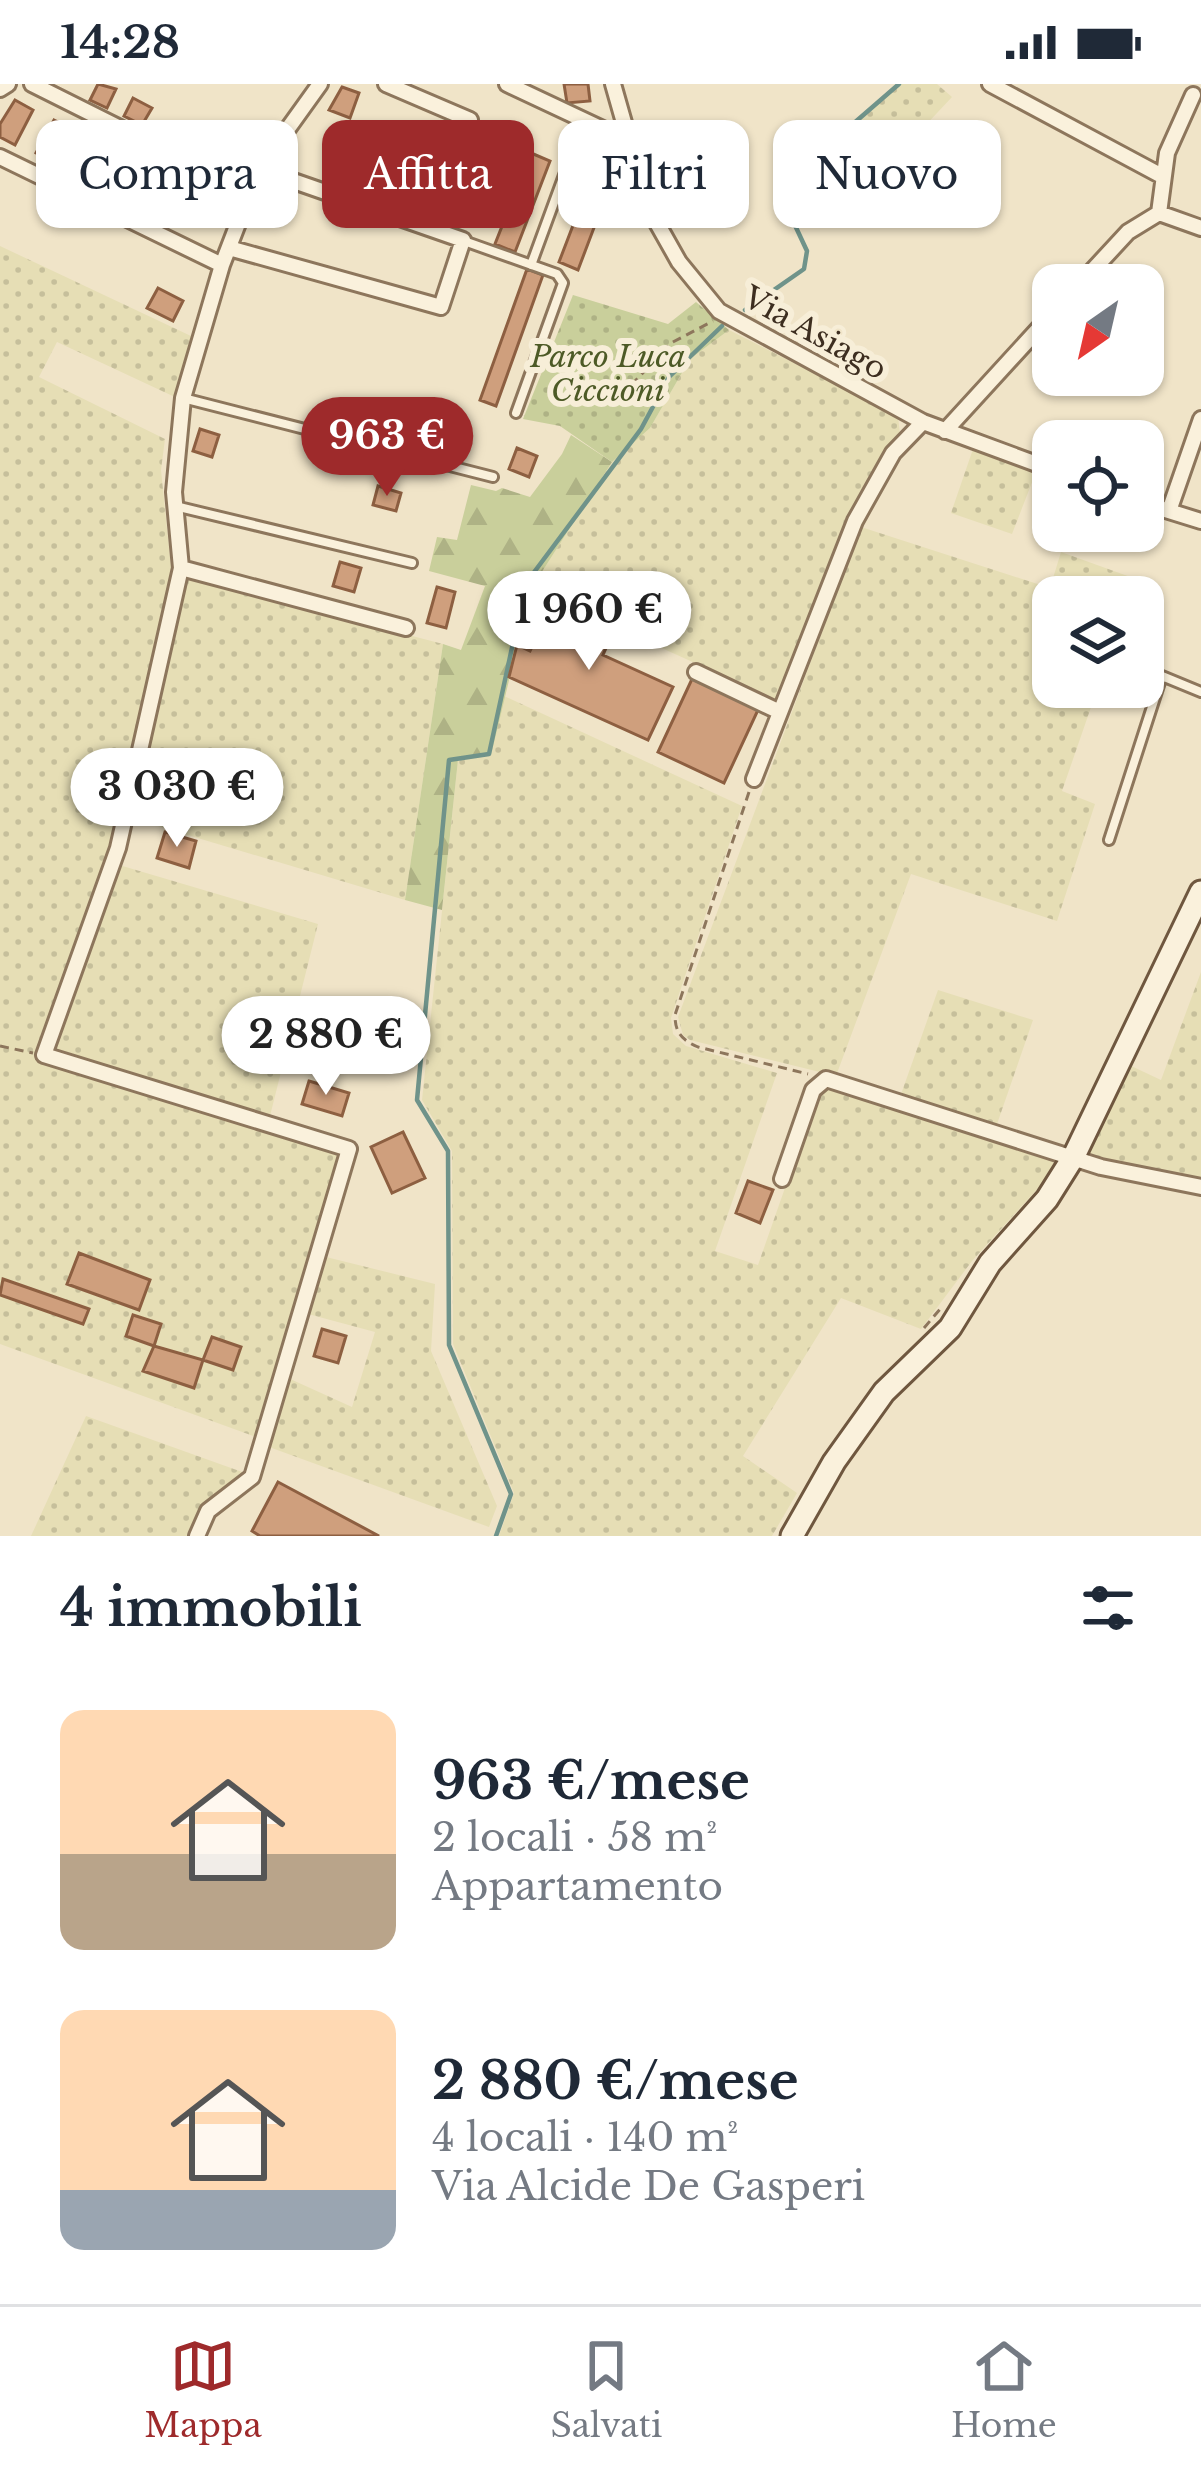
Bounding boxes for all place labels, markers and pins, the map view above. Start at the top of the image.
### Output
pin: 963 € [303,397,471,499]
pin: 1 960 € [478,571,700,673]
pin: 3 030 € [66,748,288,850]
pin: 2 880 € [215,996,437,1098]

